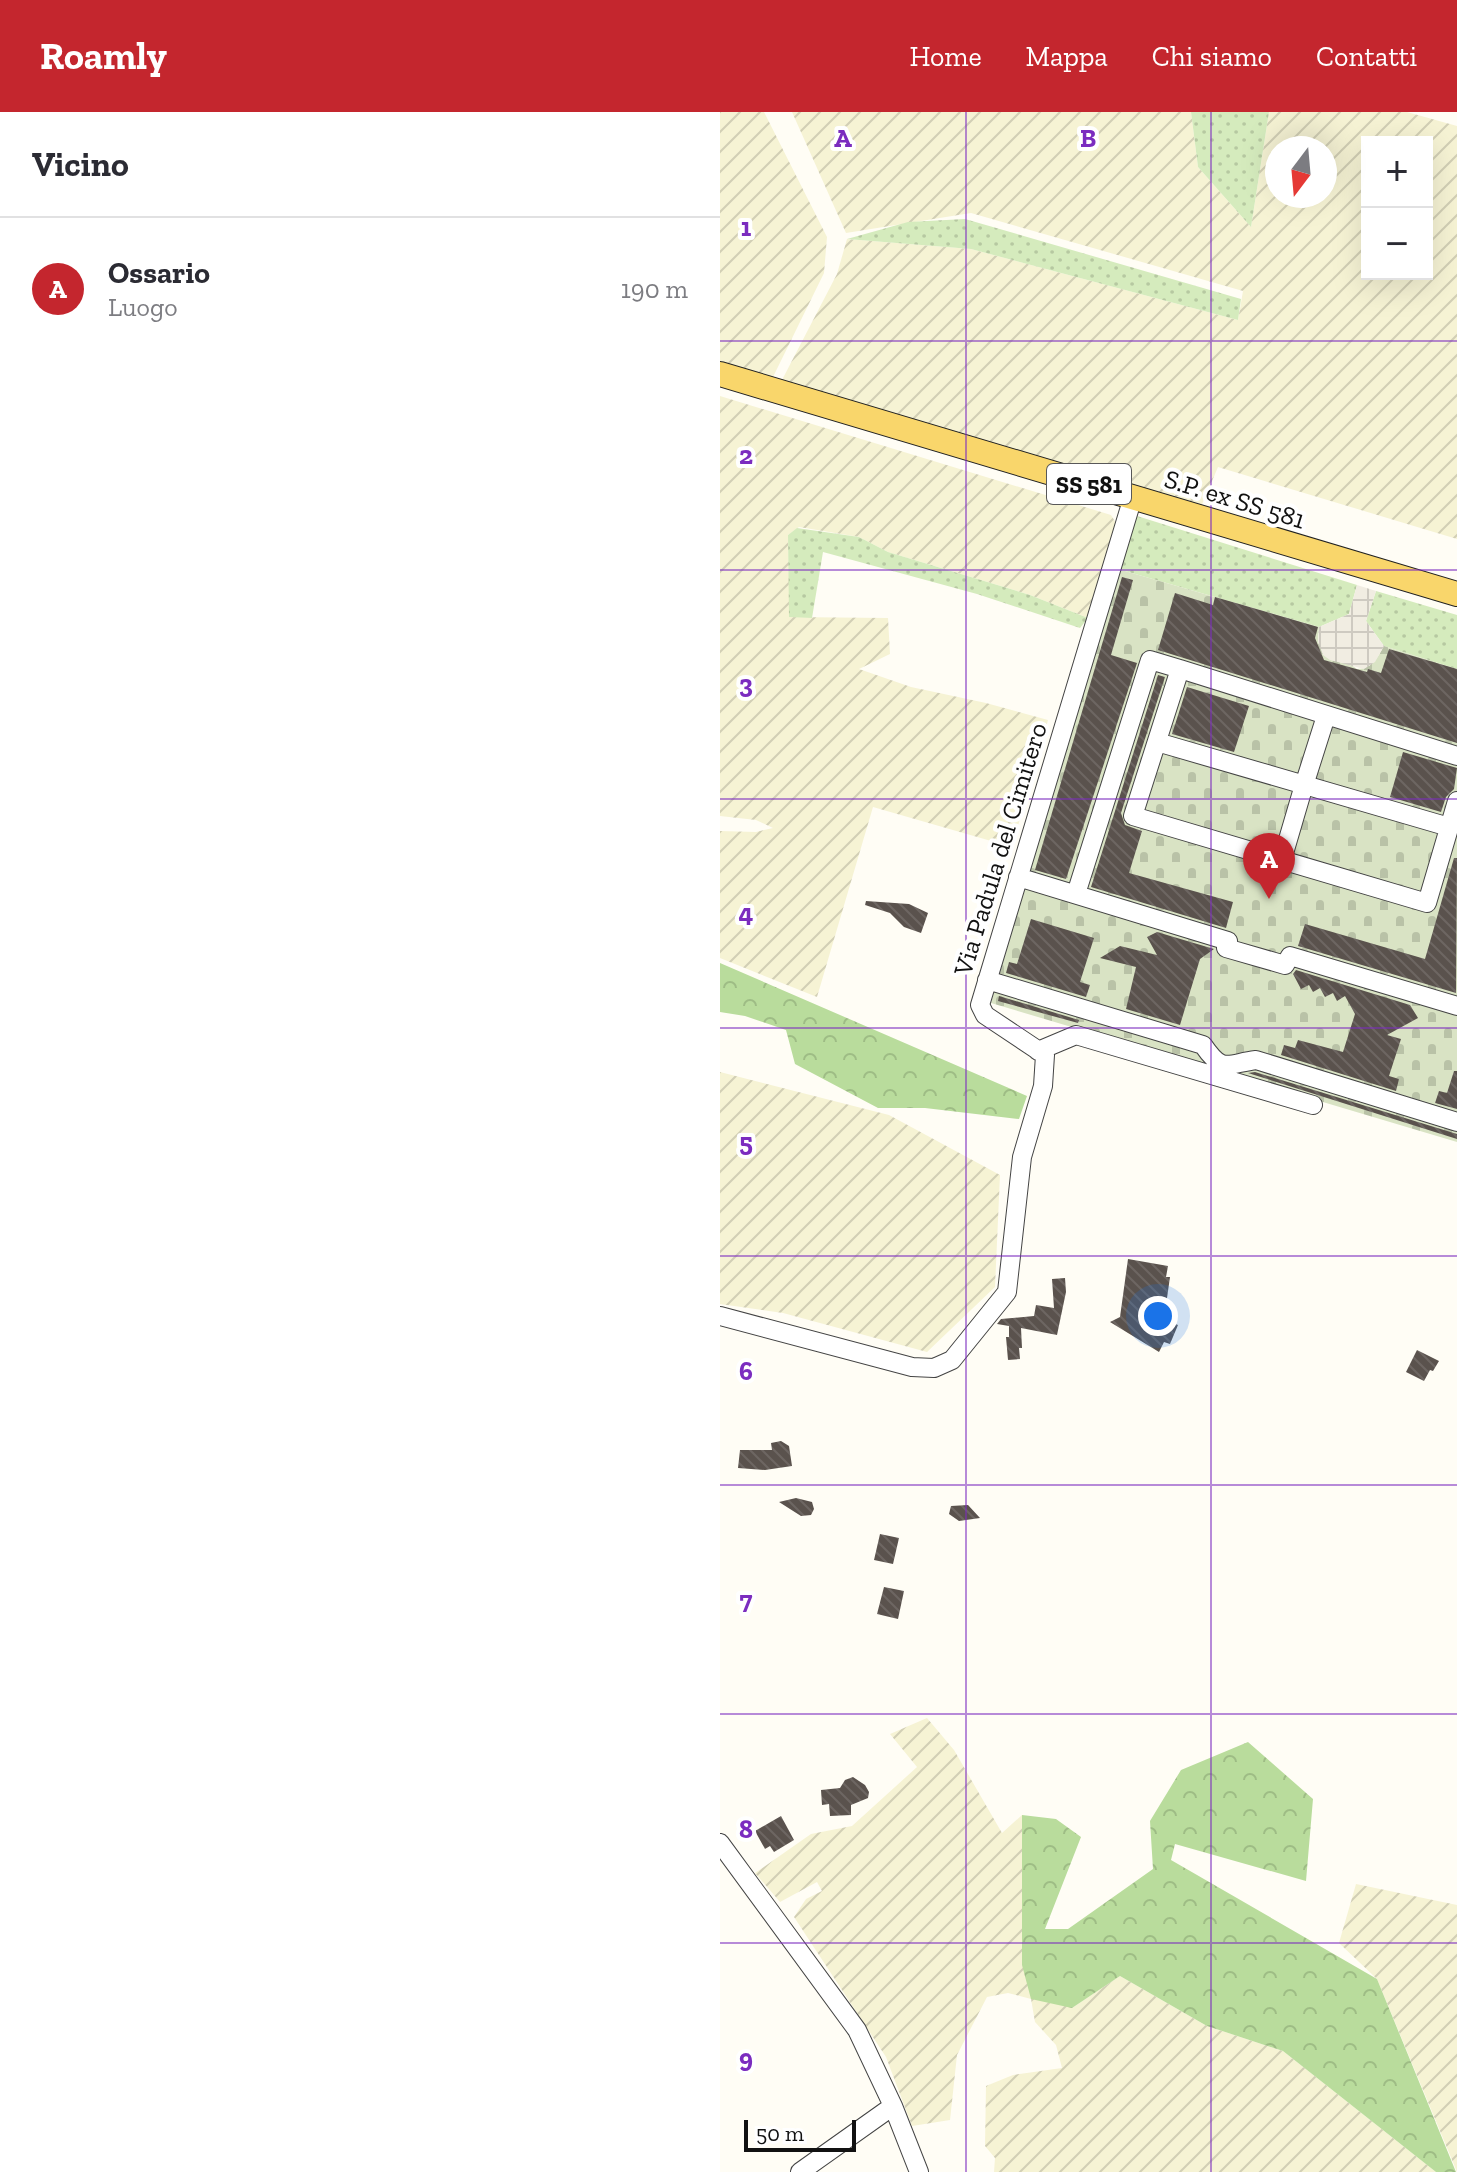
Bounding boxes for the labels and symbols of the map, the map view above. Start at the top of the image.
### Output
text: A [834,122,852,154]
text: B [1080,122,1096,154]
north arrow [1265,136,1337,208]
text: 1 [741,211,752,243]
text: 2 [739,439,753,471]
street label: S.P. ex SS 581 [1161,462,1309,536]
road number: SS 581 [1047,464,1131,504]
text: 3 [739,668,753,700]
street label: Via Padula del Cimitero [946,719,1054,980]
pin: A [1243,833,1295,899]
text: 4 [739,897,754,929]
text: 5 [739,1126,753,1158]
your location [1138,1296,1178,1336]
text: 6 [739,1355,753,1387]
text: 7 [740,1584,753,1616]
text: 8 [739,1813,753,1845]
text: 9 [739,2042,753,2074]
scale bar [744,2116,856,2152]

